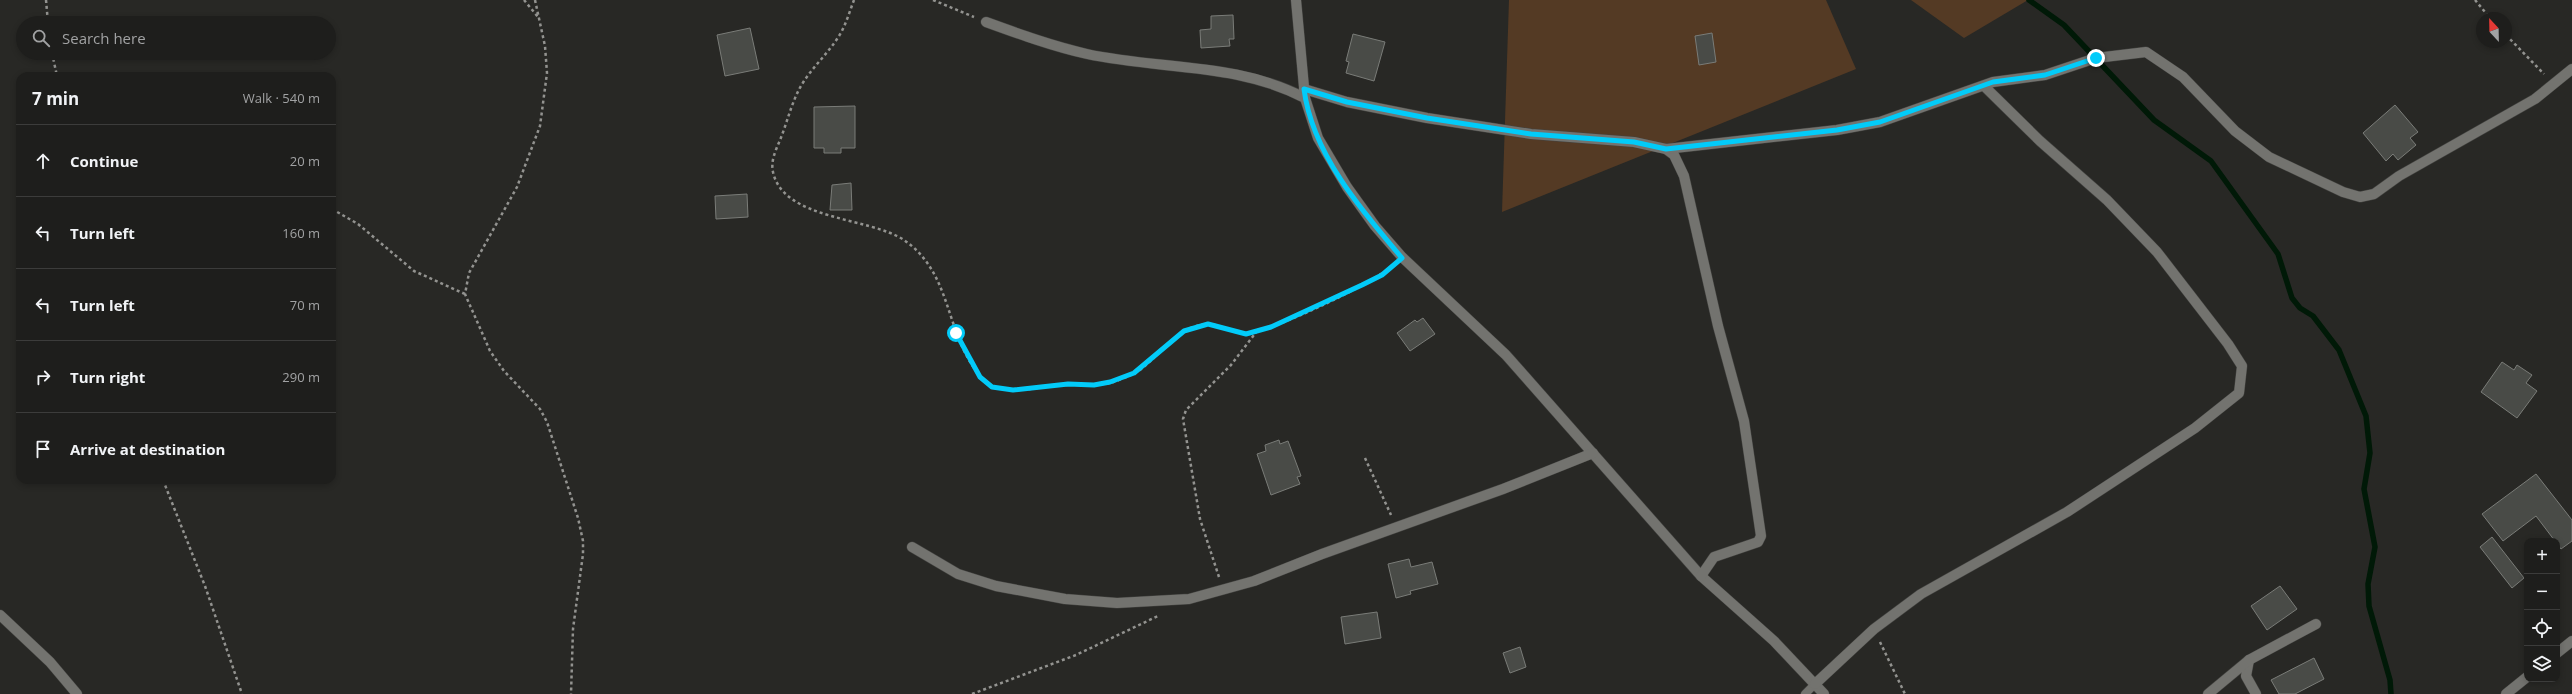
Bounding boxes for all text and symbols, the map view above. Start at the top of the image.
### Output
north arrow [2476,12,2512,48]
search box [16,16,336,60]
icon: search [30,27,52,49]
text: Search here [62,28,146,48]
route end [2087,49,2105,67]
text: 7 min [32,87,79,110]
text: Walk · 540 m [243,89,320,107]
icon: ahead [32,150,54,172]
text: Continue [70,151,138,171]
text: 20 m [290,152,320,170]
icon: left [32,222,54,244]
text: Turn left [70,223,135,243]
text: 160 m [282,224,320,242]
icon: left [32,294,54,316]
text: Turn left [70,295,135,315]
text: 70 m [290,296,320,314]
route start [947,324,965,342]
icon: right [32,366,54,388]
text: Turn right [70,367,145,387]
text: 290 m [282,368,320,386]
icon: arrive [32,438,54,460]
text: Arrive at destination [70,439,225,459]
map controls [2524,538,2560,682]
button: + [2524,538,2560,574]
button: − [2524,574,2560,610]
button: locate [2524,610,2560,646]
button: layers [2524,646,2560,682]

